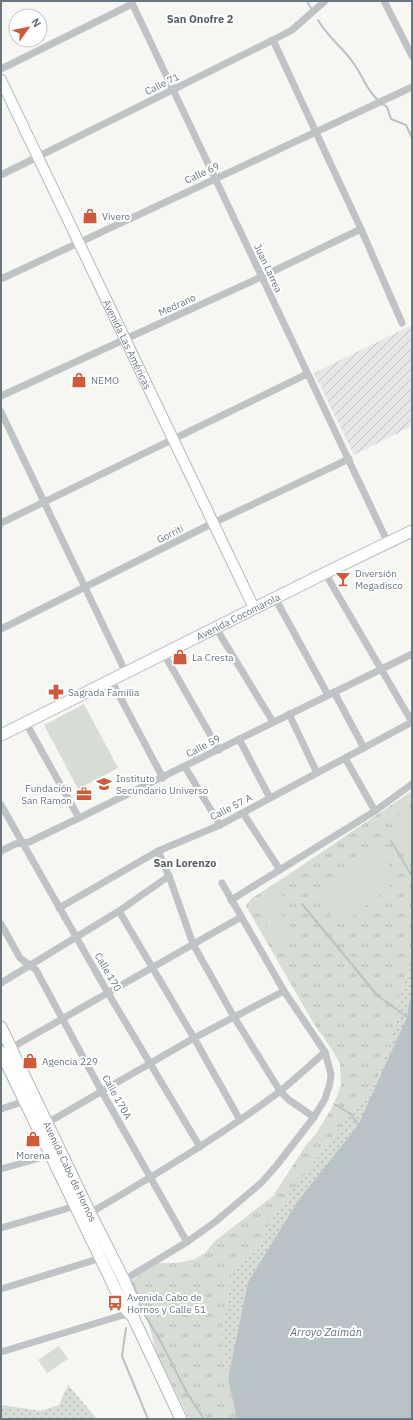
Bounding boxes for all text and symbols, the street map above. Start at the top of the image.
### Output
north arrow [8,8,48,48]
district label: San Onofre 2 [167,12,234,26]
text: N [28,15,44,30]
street label: Calle 71 [143,70,181,98]
street label: Calle 69 [183,159,221,187]
shop icon: Vivero [81,207,99,225]
place label: Vivero [102,210,131,223]
street label: Juan Larrea [251,241,285,295]
street label: Medrano [156,291,198,319]
street label: Avenida Las Américas [101,297,155,391]
shop icon: NEMO [70,371,88,389]
place label: NEMO [91,374,119,387]
street label: Gorriti [154,522,186,546]
place label: Diversión Megadisco [355,567,403,592]
bar icon: Diversión Megadisco [334,570,352,588]
street label: Avenida Cocomarola [194,590,283,643]
shop icon: La Cresta [171,648,189,666]
place label: La Cresta [192,651,234,664]
pharmacy icon: Sagrada Familia [47,683,65,701]
place label: Sagrada Familia [68,686,140,699]
street label: Calle 59 [184,732,222,760]
place label: Instituto Secundario Universo [116,772,209,797]
school or university icon: Instituto Secundario Universo [95,775,113,793]
place label: Fundación San Ramon [21,782,72,807]
office icon: Fundación San Ramon [75,785,93,803]
street label: Calle 57 A [208,791,255,823]
district label: San Lorenzo [153,856,217,870]
street label: Calle 170 [92,950,124,994]
shop icon: Agencia 229 [21,1052,39,1070]
place label: Agencia 229 [42,1055,98,1068]
street label: Calle 170A [99,1072,135,1122]
street label: Avenida Cabo de Hornos [40,1119,100,1224]
shop icon: Morena [24,1130,42,1148]
place label: Morena [16,1149,51,1162]
place label: Avenida Cabo de Hornos y Calle 51 [127,1291,206,1316]
bus stop icon: Avenida Cabo de Hornos y Calle 51 [106,1294,124,1312]
water label: Arroyo Zaimán [289,1325,362,1339]

